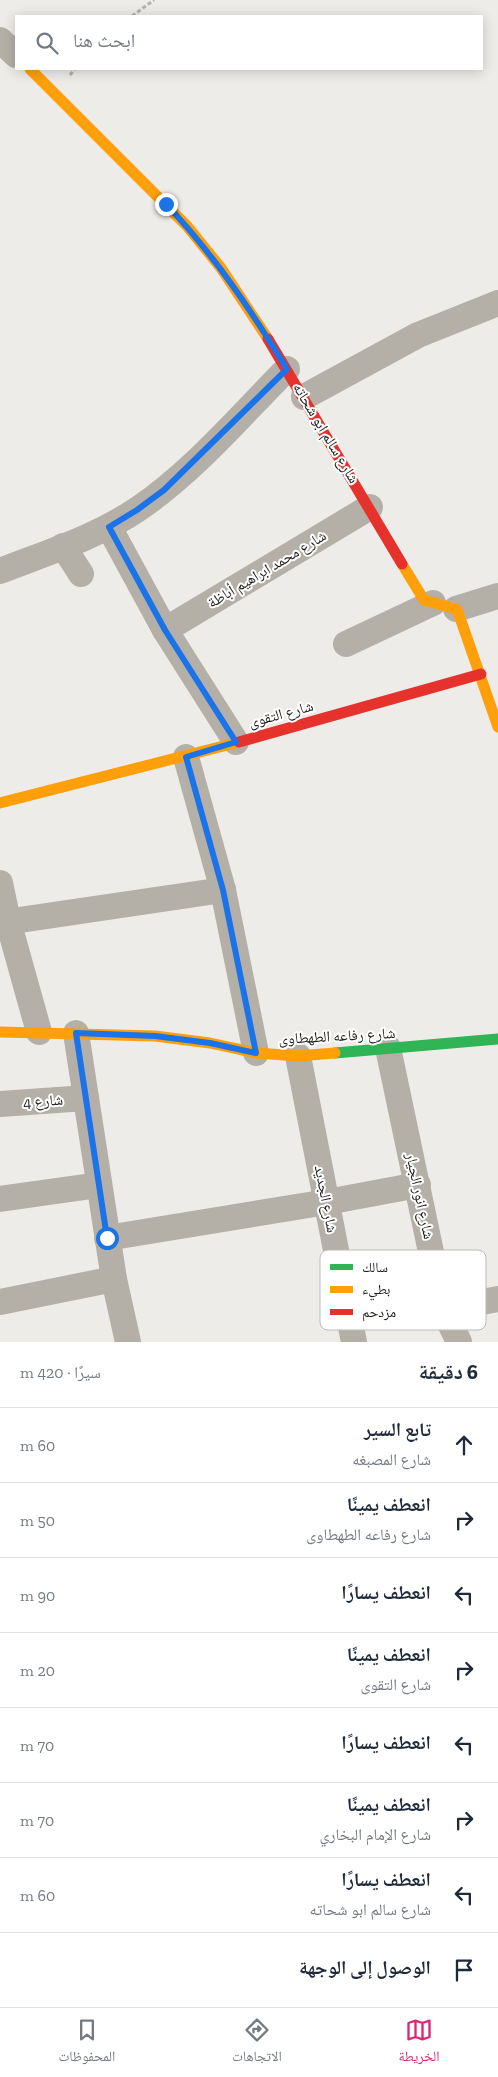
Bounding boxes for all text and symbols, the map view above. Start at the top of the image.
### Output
search box [15,15,483,70]
icon: search [33,29,61,57]
text: ابحث هنا [73,29,135,52]
route end [155,193,178,216]
street label: شارع سالم ابو شحاته [288,380,363,487]
street label: شارع محمد ابراهيم أباظة [204,526,330,612]
street label: شارع التقوى [247,697,316,732]
street label: شارع رفاعه الطهطاوى [278,1024,396,1049]
street label: شارع 4 [22,1091,64,1112]
street label: شارع انور الجيار [401,1150,438,1241]
street label: شارع الجديد [310,1164,341,1234]
route start [96,1227,119,1250]
legend [320,1250,486,1330]
text: سالك [362,1259,388,1276]
text: بطيء [362,1281,391,1301]
text: مزدحم [362,1304,396,1322]
text: 6 دقيقة [419,1359,478,1384]
text: سيرًا · 420 m [20,1363,101,1382]
text: تابع السير [364,1418,431,1441]
icon: ahead [450,1431,478,1459]
text: 60 m [20,1436,55,1455]
text: شارع المصبغه [352,1450,431,1469]
text: انعطف يمينًا [347,1493,431,1516]
icon: right [450,1506,478,1534]
text: 50 m [20,1511,55,1530]
text: شارع رفاعه الطهطاوى [306,1525,431,1544]
text: انعطف يسارًا [341,1581,431,1604]
icon: left [450,1581,478,1609]
text: 90 m [20,1586,55,1605]
text: انعطف يمينًا [347,1643,431,1666]
icon: right [450,1656,478,1684]
text: 20 m [20,1661,55,1680]
text: شارع التقوى [360,1675,431,1694]
text: انعطف يسارًا [341,1731,431,1754]
icon: left [450,1731,478,1759]
text: 70 m [20,1736,54,1755]
text: انعطف يمينًا [347,1793,431,1816]
icon: right [450,1806,478,1834]
text: 70 m [20,1811,54,1830]
text: شارع الإمام البخاري [319,1825,431,1844]
text: انعطف يسارًا [341,1868,431,1891]
icon: left [450,1881,478,1909]
text: 60 m [20,1886,55,1905]
text: شارع سالم ابو شحاته [310,1900,431,1919]
text: الوصول إلى الوجهة [299,1956,431,1979]
icon: arrive [450,1956,478,1984]
tab: المحفوظات [58,2016,115,2070]
tab: الاتجاهات [232,2016,282,2070]
tab: الخريطة [398,2016,440,2070]

